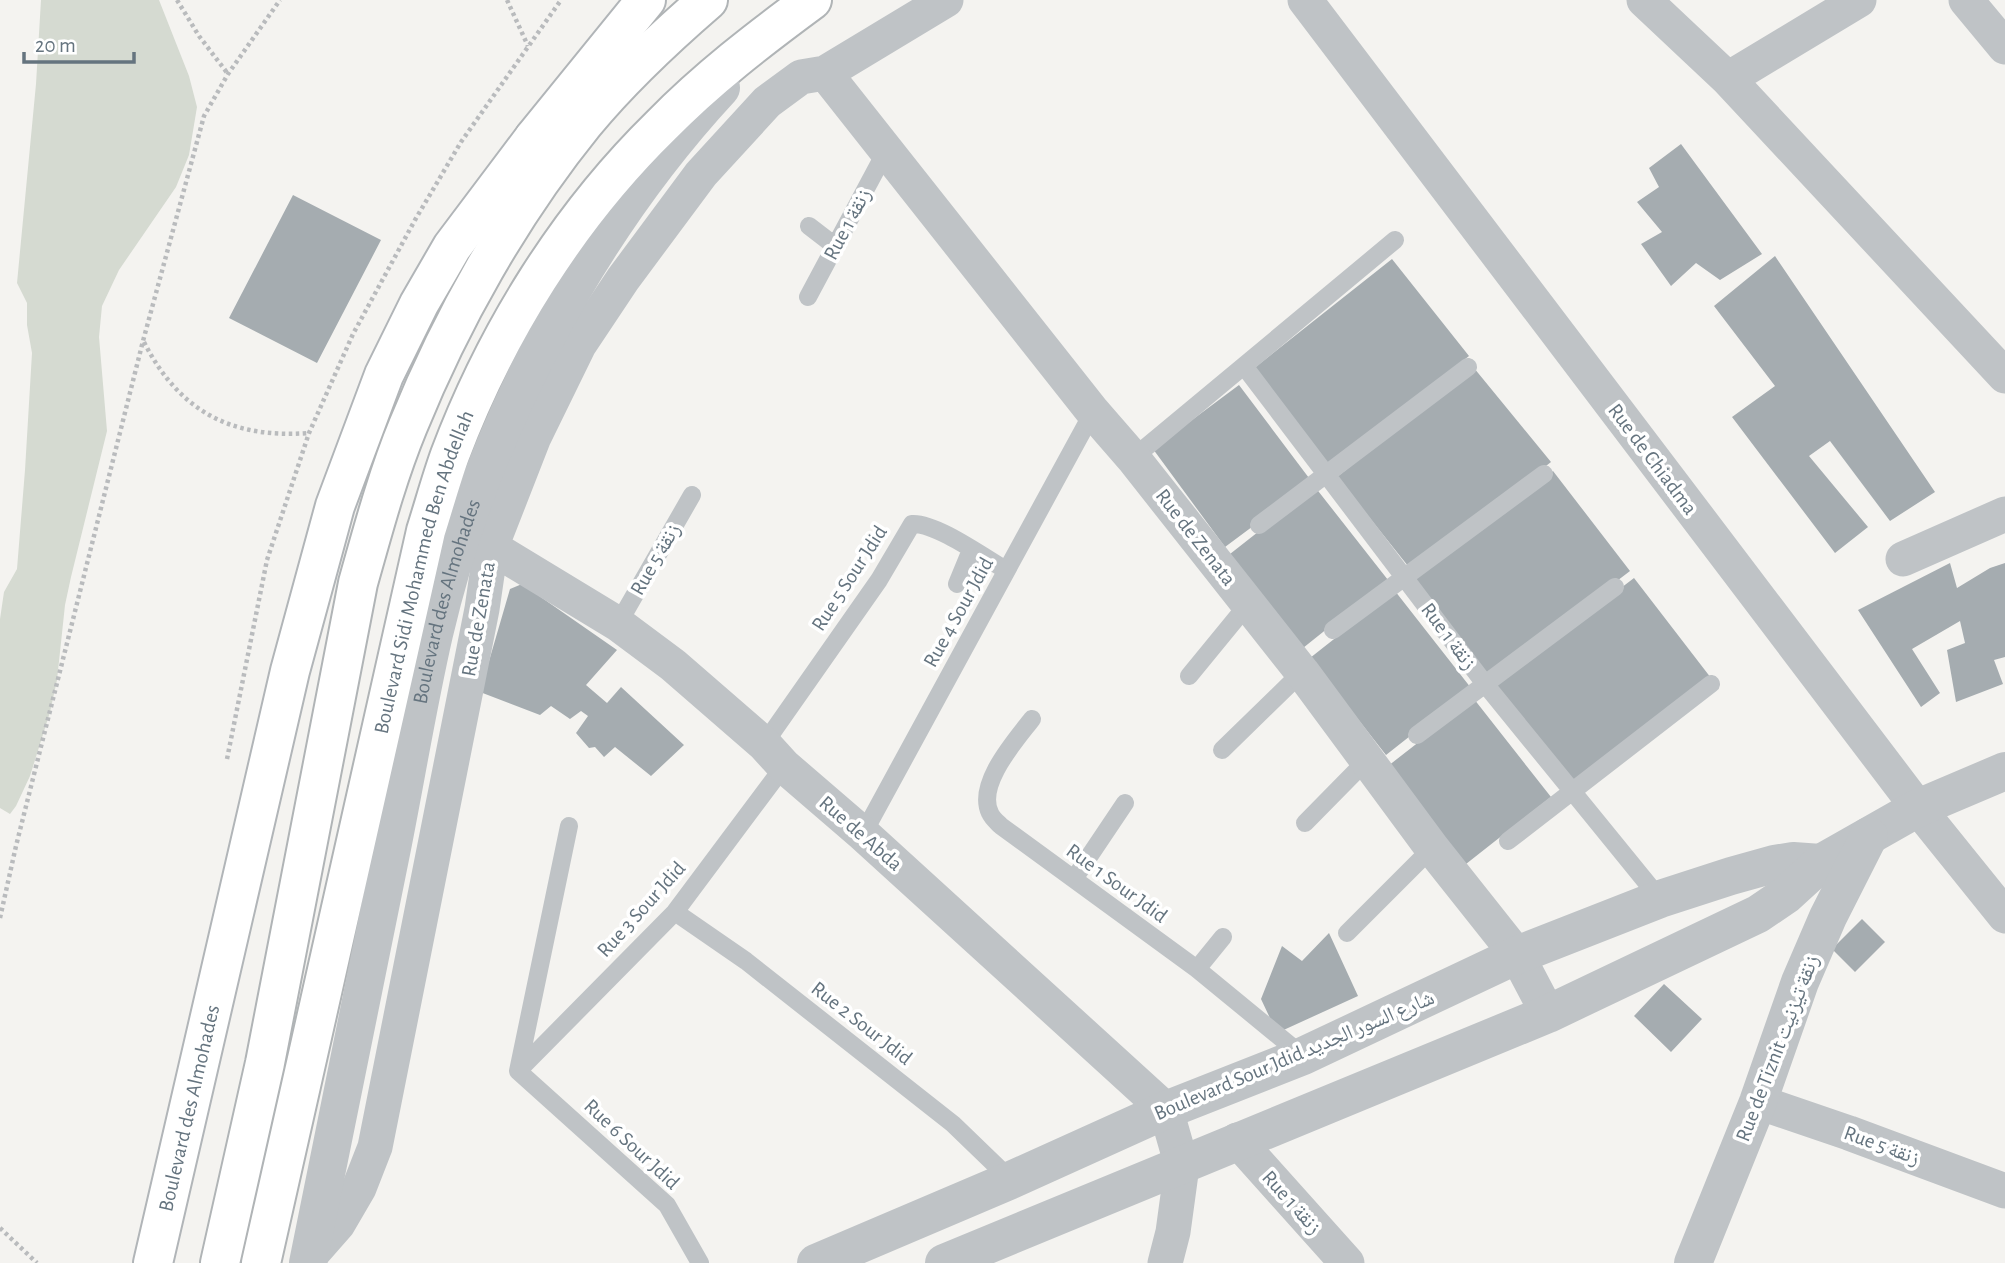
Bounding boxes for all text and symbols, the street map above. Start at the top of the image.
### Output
scale bar [24,21,135,65]
text: 20 m [35,35,76,56]
street label: Rue 1 زنقة [820,185,875,263]
street label: Rue de Chiadma [1604,400,1701,519]
street label: Boulevard Sidi Mohammed Ben Abdellah [371,407,478,736]
street label: Rue de Zenata [1152,485,1240,590]
street label: Boulevard des Almohades [409,496,484,706]
street label: Rue 5 زنقة [627,520,684,599]
street label: Rue 5 Sour Jdid [808,522,891,635]
street label: Rue 4 Sour Jdid [920,554,997,671]
street label: Rue de Zenata [458,560,499,678]
street label: Rue 1 زنقة [1417,599,1480,673]
street label: Rue de Abda [815,792,907,875]
street label: Rue 1 Sour Jdid [1062,840,1171,927]
street label: Rue 3 Sour Jdid [593,857,690,961]
street label: Rue de Tiznit زنقة تيزنيت [1732,952,1823,1144]
street label: Rue 2 Sour Jdid [807,978,916,1069]
street label: Boulevard Sour Jdid شارع السور الجديد [1151,987,1438,1126]
street label: Boulevard des Almohades [155,1003,223,1214]
street label: Rue 6 Sour Jdid [580,1095,683,1194]
street label: Rue 5 زنقة [1841,1122,1922,1169]
street label: Rue 1 زنقة [1258,1167,1325,1238]

